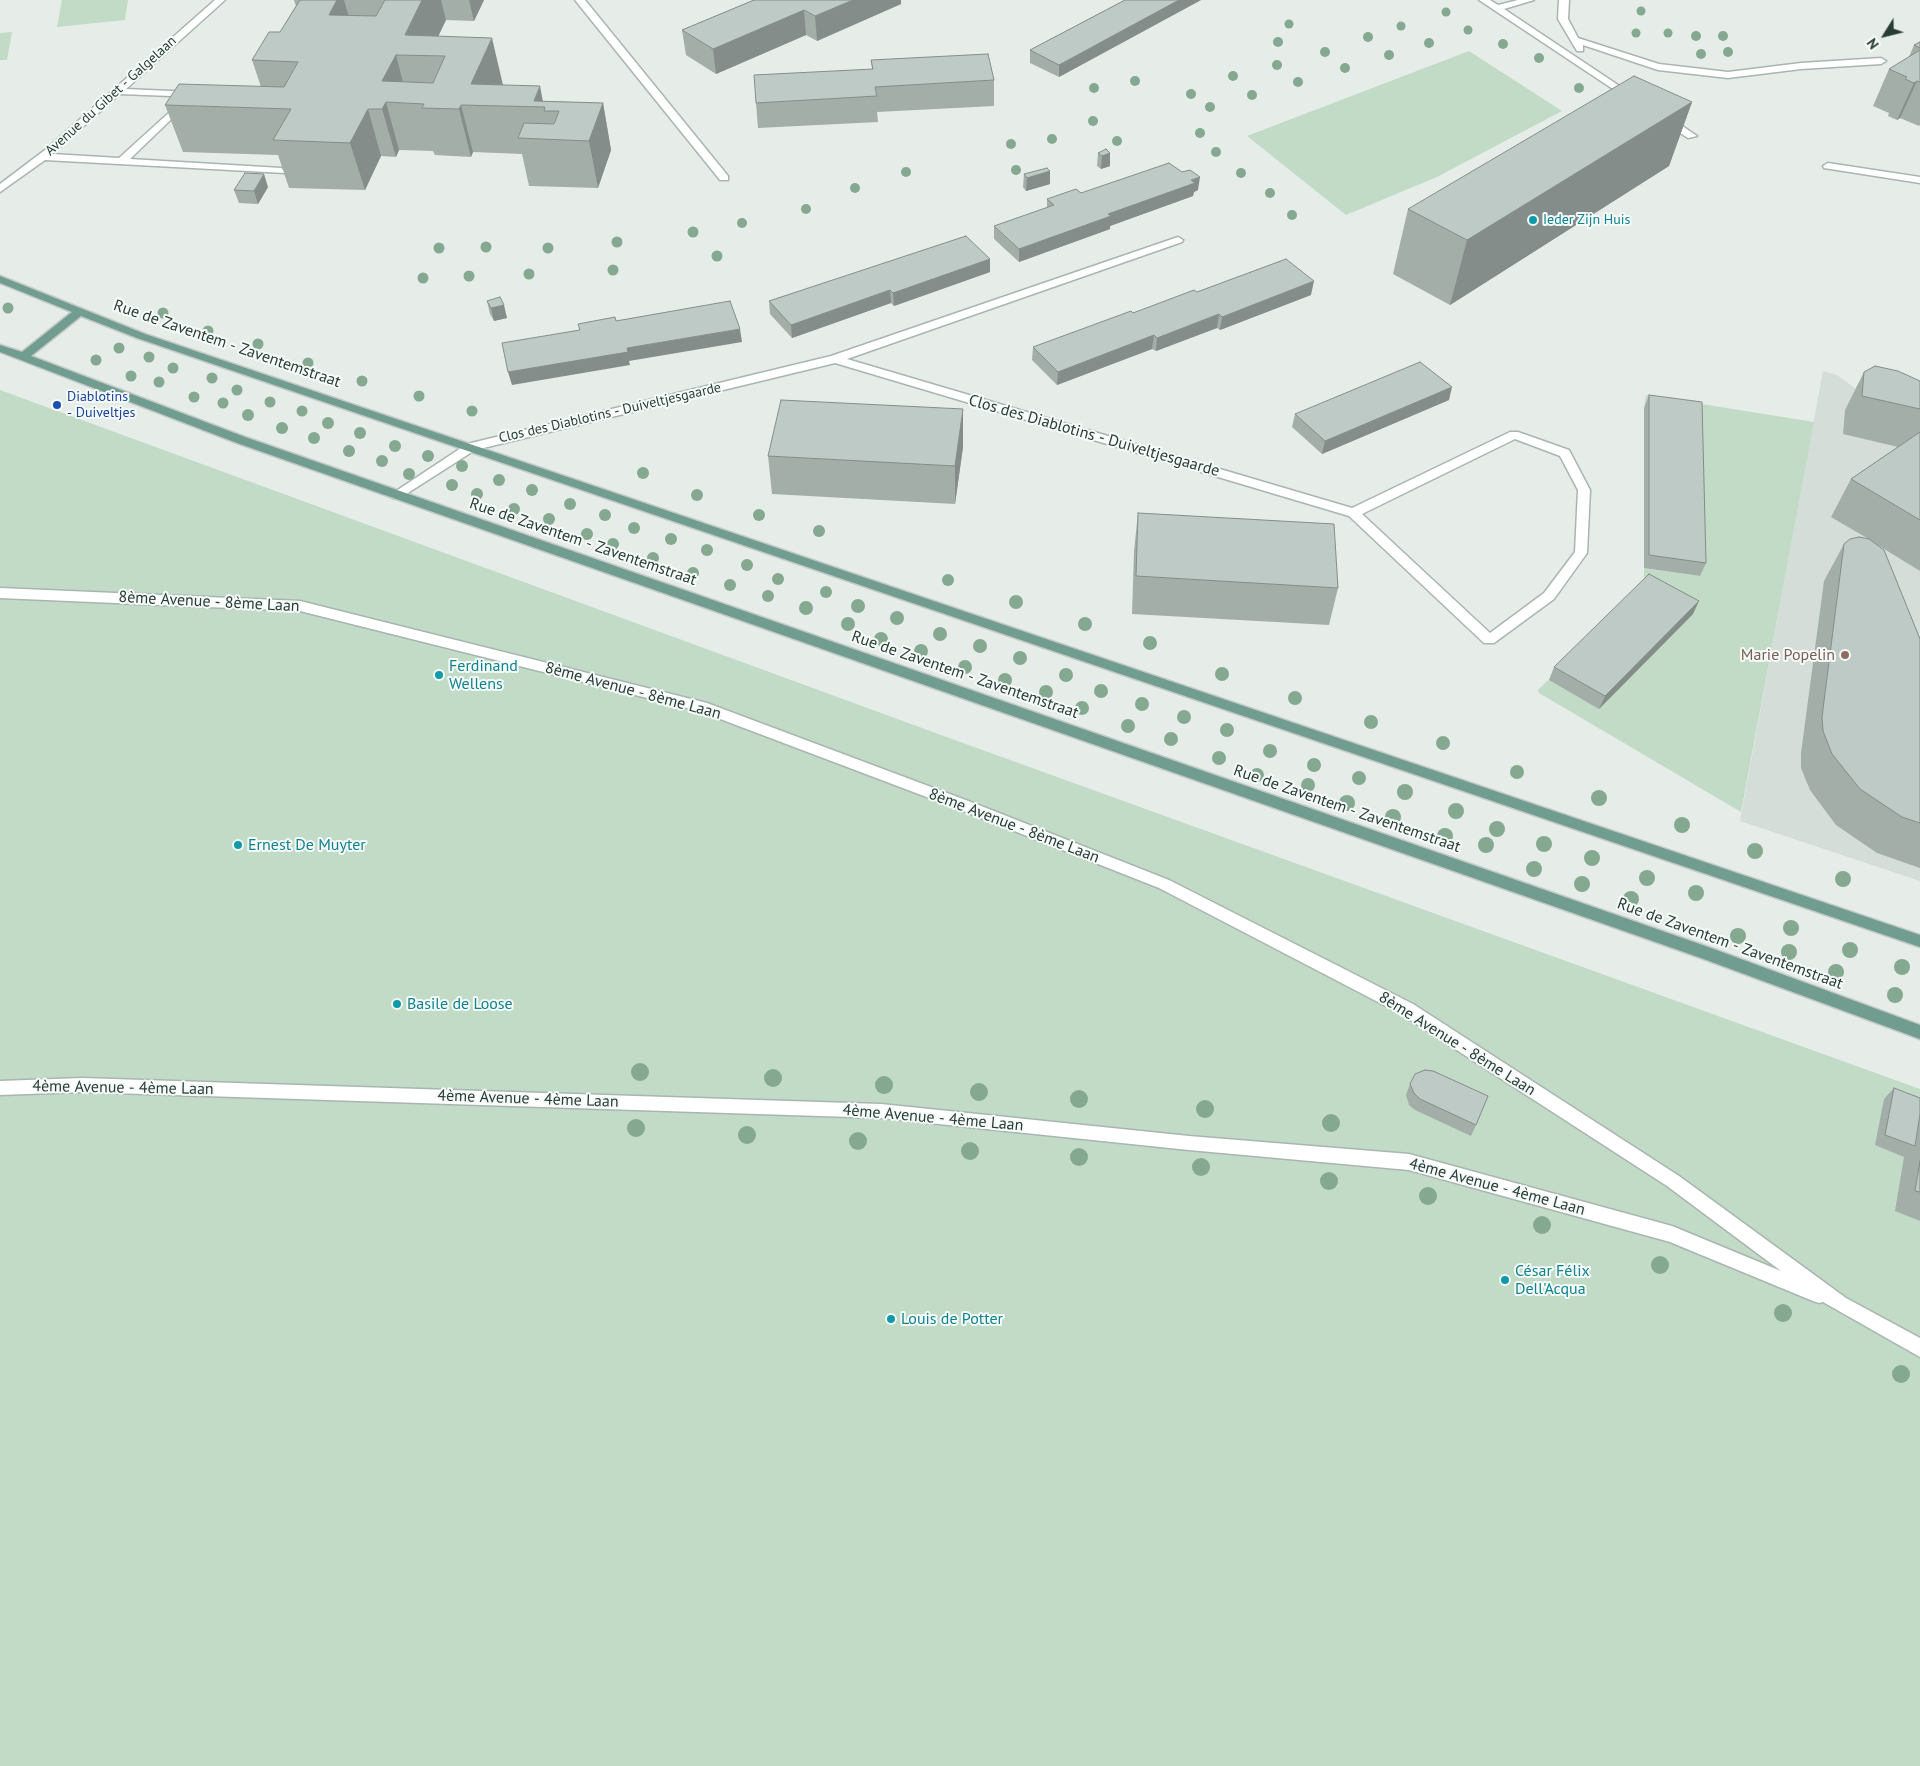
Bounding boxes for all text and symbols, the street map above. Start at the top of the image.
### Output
north arrow [1860,10,1910,60]
street label: Avenue du Gibet - Galgelaan [42,33,180,159]
text: N [1863,35,1883,53]
place label: Ieder Zijn Huis [1543,212,1630,228]
marker: Ieder Zijn Huis [1527,214,1539,226]
street label: Rue de Zaventem - Zaventemstraat [111,296,343,392]
street label: Clos des Diablotins - Duiveltjesgaarde [497,379,723,447]
place label: Diablotins - Duiveltjes [67,389,136,422]
street label: Clos des Diablotins - Duiveltjesgaarde [966,391,1222,481]
marker: Diablotins - Duiveltjes [51,399,63,411]
street label: Rue de Zaventem - Zaventemstraat [467,494,699,590]
street label: 8ème Avenue - 8ème Laan [118,588,300,616]
street label: Rue de Zaventem - Zaventemstraat [849,627,1081,723]
place label: Marie Popelin [1741,645,1835,665]
marker: Marie Popelin [1839,649,1851,661]
place label: Ferdinand Wellens [449,656,518,694]
street label: 8ème Avenue - 8ème Laan [543,658,723,724]
marker: Ferdinand Wellens [433,669,445,681]
street label: Rue de Zaventem - Zaventemstraat [1231,761,1463,857]
street label: 8ème Avenue - 8ème Laan [926,785,1102,867]
place label: Ernest De Muyter [248,835,366,855]
marker: Ernest De Muyter [232,839,244,851]
street label: Rue de Zaventem - Zaventemstraat [1615,894,1845,994]
street label: 8ème Avenue - 8ème Laan [1375,988,1539,1100]
place label: Basile de Loose [407,994,513,1014]
marker: Basile de Loose [391,998,403,1010]
street label: 4ème Avenue - 4ème Laan [32,1077,214,1099]
street label: 4ème Avenue - 4ème Laan [437,1086,619,1112]
street label: 4ème Avenue - 4ème Laan [842,1101,1024,1135]
street label: 4ème Avenue - 4ème Laan [1407,1154,1587,1220]
place label: César Félix Dell'Acqua [1515,1261,1590,1299]
marker: César Félix Dell'Acqua [1499,1274,1511,1286]
place label: Louis de Potter [901,1309,1003,1329]
marker: Louis de Potter [885,1313,897,1325]

